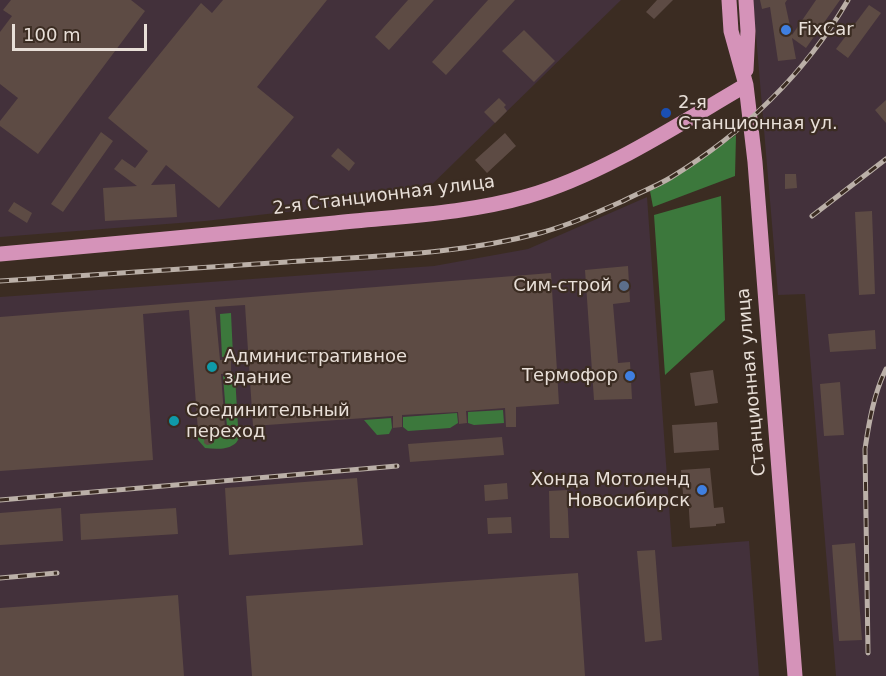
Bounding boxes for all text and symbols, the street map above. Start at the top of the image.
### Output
scale bar [15,12,150,50]
place label: FixCar [798,19,854,41]
marker: FixCar [779,23,793,37]
text: 100 m [23,24,81,45]
place label: 2-я Станционная ул. [678,92,838,134]
marker: 2-я Станционная ул. [659,106,673,120]
street label: 2-я Станционная улица [272,172,496,220]
place label: Сим-строй [513,275,612,297]
marker: Сим-строй [617,279,631,293]
street label: Станционная улица [733,287,771,477]
place label: Административное здание [224,346,407,388]
marker: Административное здание [205,360,219,374]
place label: Термофор [522,365,618,387]
marker: Термофор [623,369,637,383]
place label: Соединительный переход [186,400,350,442]
marker: Соединительный переход [167,414,181,428]
place label: Хонда Мотоленд Новосибирск [531,469,690,512]
marker: Хонда Мотоленд Новосибирск [695,483,709,497]

